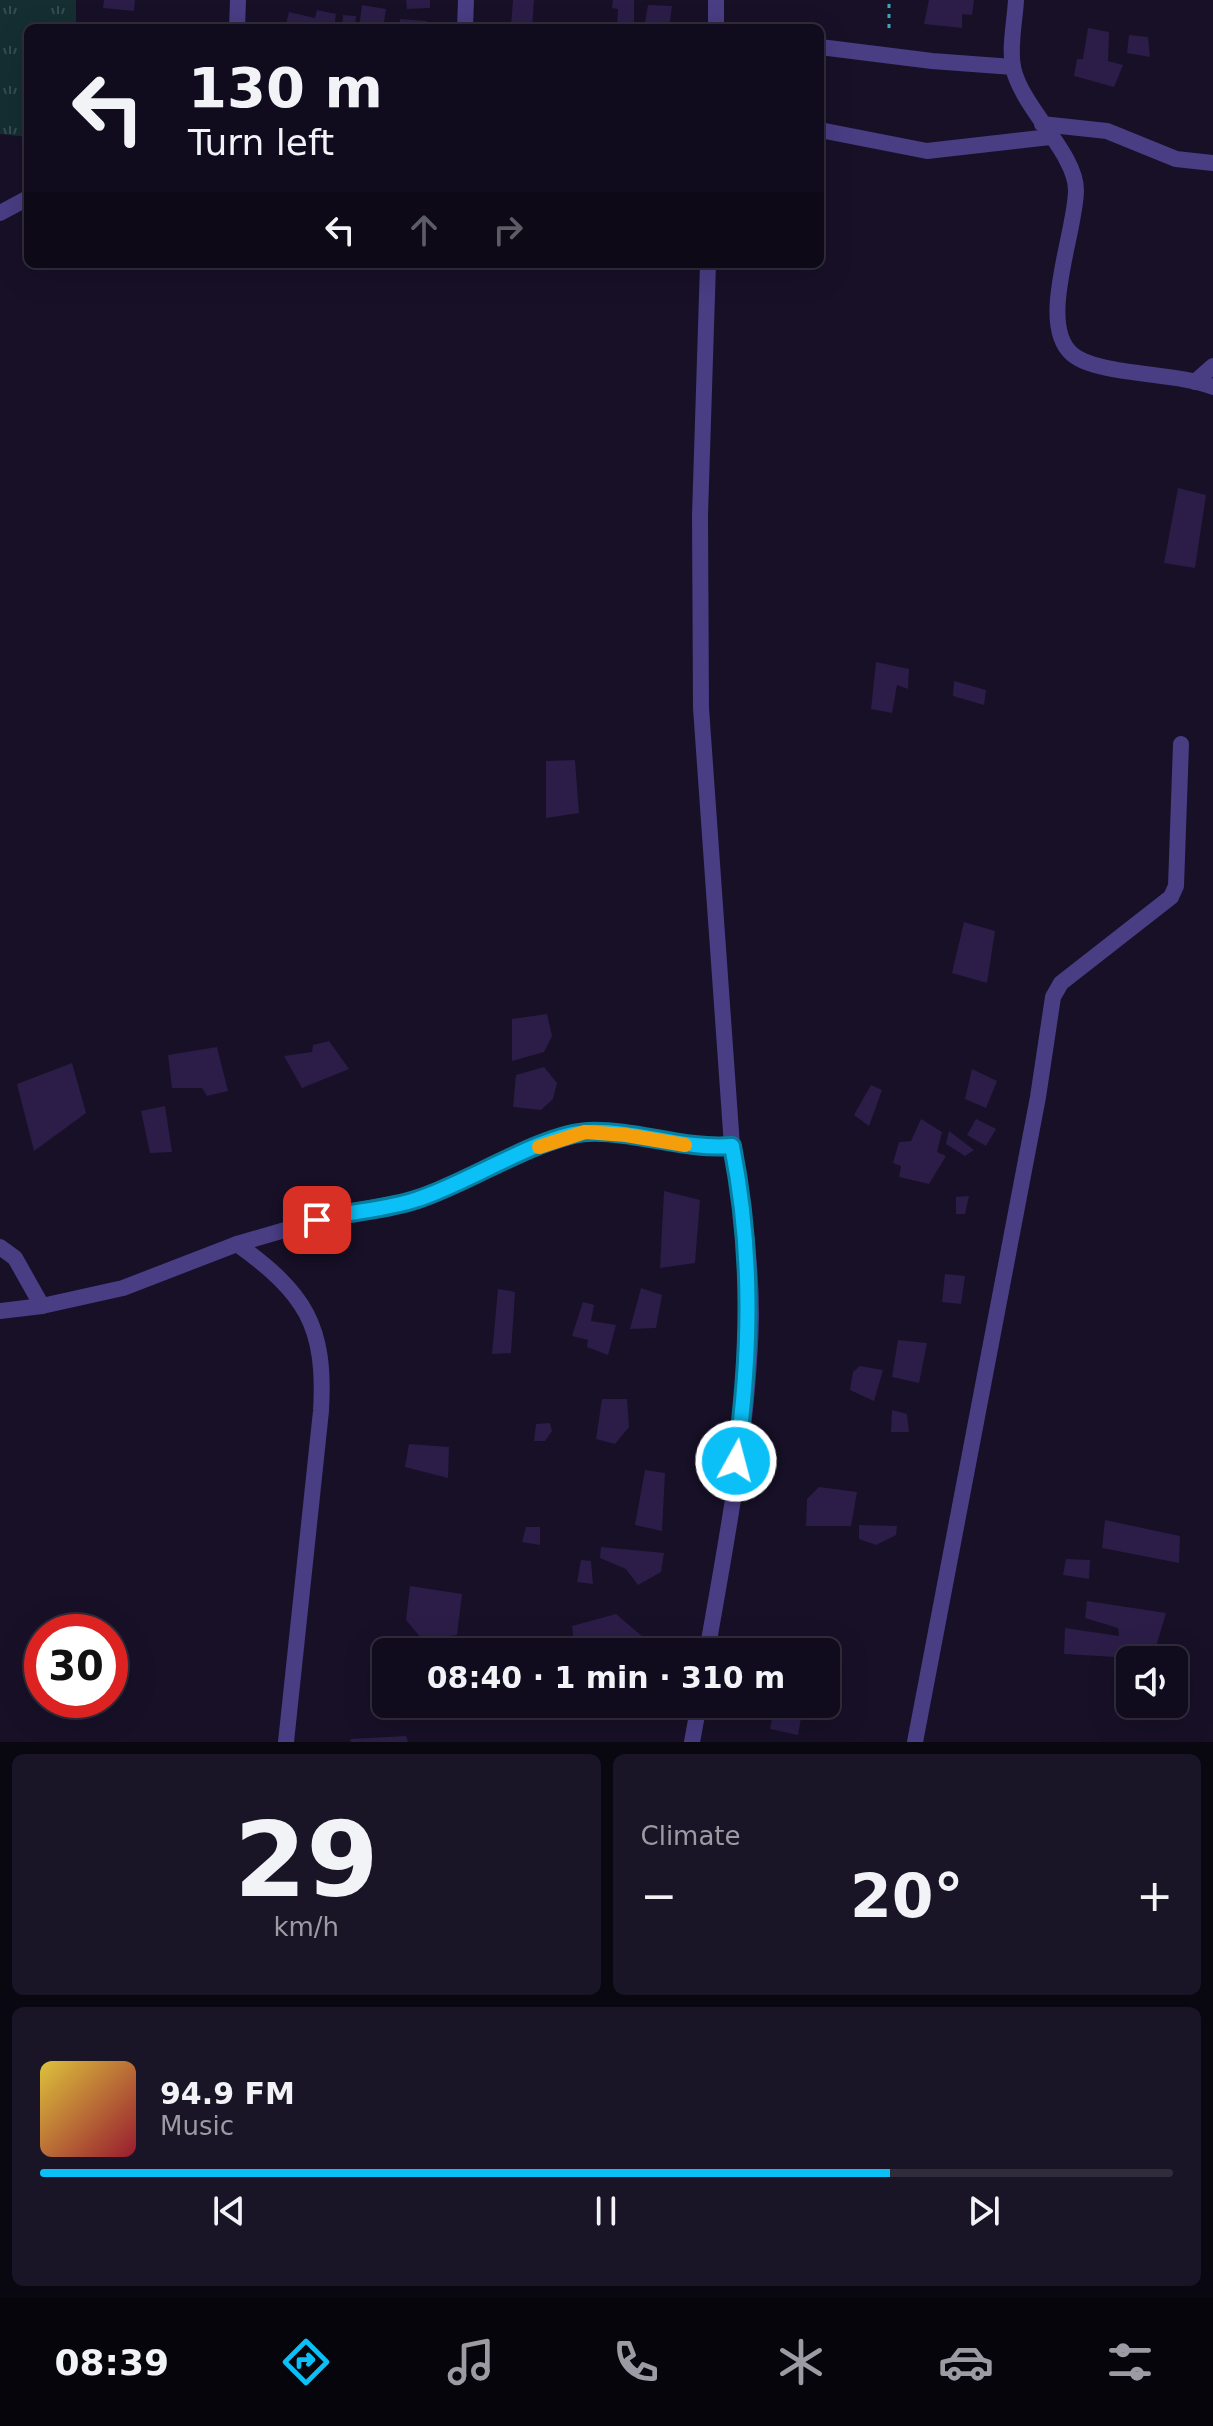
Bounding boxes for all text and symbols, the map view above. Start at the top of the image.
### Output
text: 130 m [188,55,383,120]
icon: left [56,56,160,160]
text: Turn left [188,122,334,163]
icon: left [318,208,362,252]
icon: ahead [402,208,446,252]
icon: right [486,208,530,252]
pin [283,1186,351,1254]
icon: arrive [295,1198,339,1242]
position arrow [694,1419,778,1503]
speed limit sign: 30 [24,1614,128,1718]
map controls [1116,1646,1188,1718]
button: sound [1116,1646,1188,1718]
text: 08:40 · 1 min · 310 m [427,1660,785,1695]
text: 29 [234,1799,379,1921]
text: Climate [641,1821,741,1851]
text: 20° [850,1861,964,1931]
text: − [641,1870,677,1921]
text: + [1136,1870,1173,1921]
text: km/h [273,1912,339,1942]
text: 94.9 FM [160,2076,295,2111]
text: Music [160,2111,234,2141]
icon: previous [207,2189,251,2233]
icon: pause [584,2189,628,2233]
icon: next [962,2189,1006,2233]
icon: directions [278,2334,334,2390]
icon: music [443,2334,499,2390]
icon: phone [608,2334,664,2390]
icon: climate [773,2334,829,2390]
icon: car [938,2334,994,2390]
icon: filters [1102,2334,1158,2390]
text: 08:39 [54,2342,169,2383]

